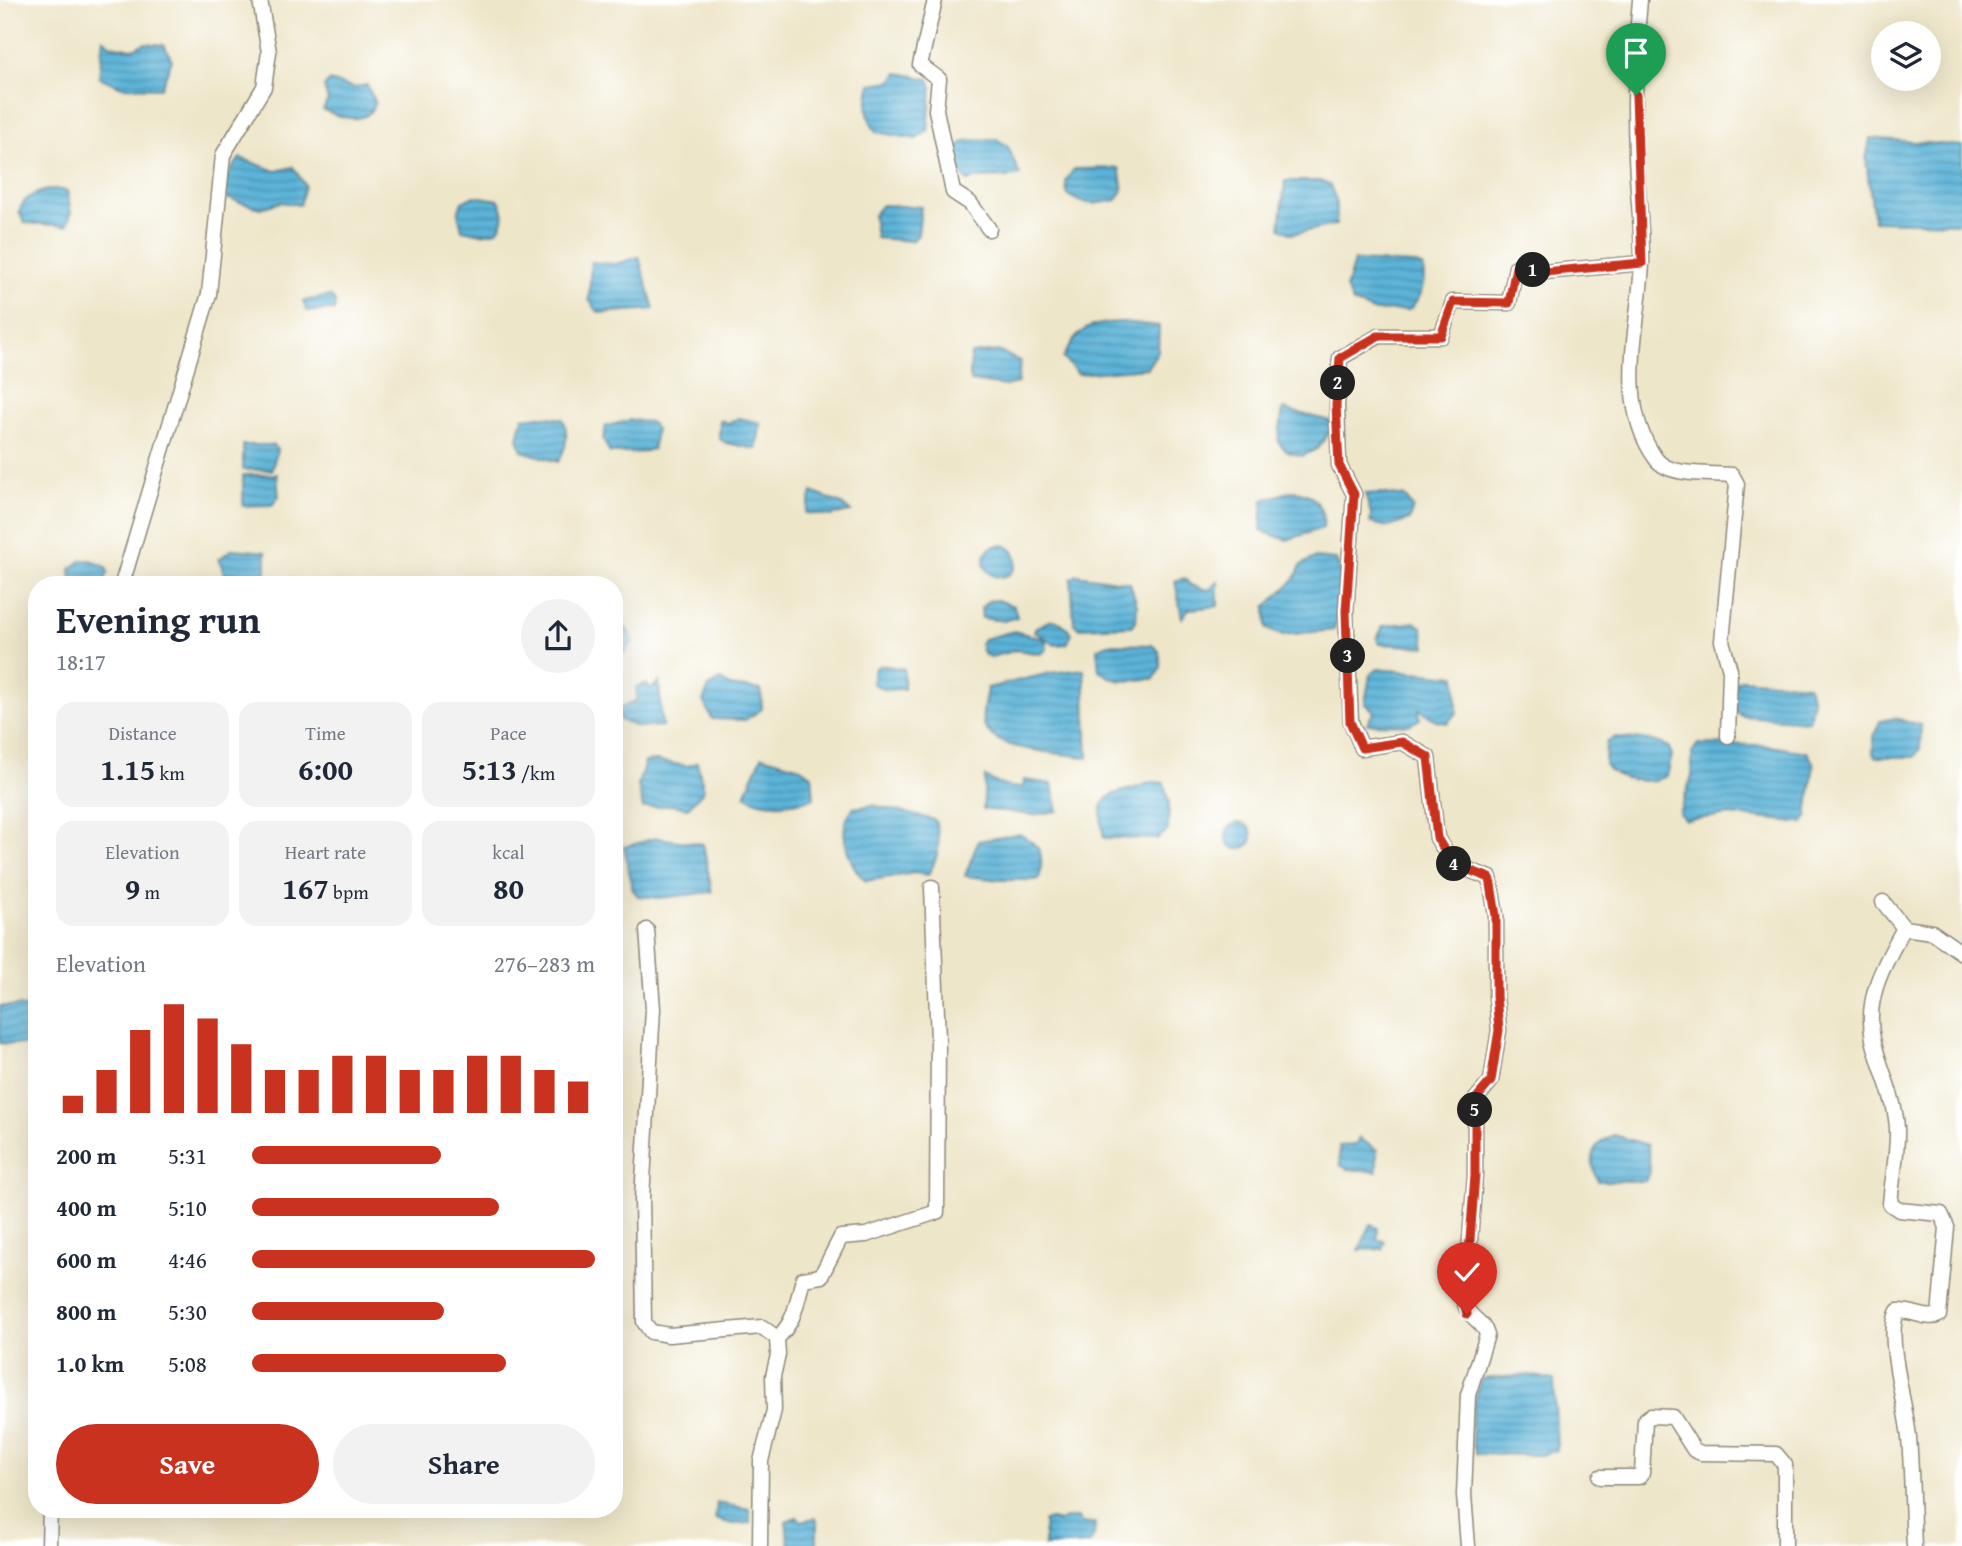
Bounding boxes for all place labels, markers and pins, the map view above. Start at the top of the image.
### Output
pin [1606,23,1666,95]
pin: 1 [1516,252,1550,288]
pin: 2 [1320,366,1356,400]
pin: 3 [1330,638,1366,674]
pin: 4 [1436,846,1472,882]
pin: 5 [1458,1092,1492,1128]
pin [1437,1242,1497,1314]

